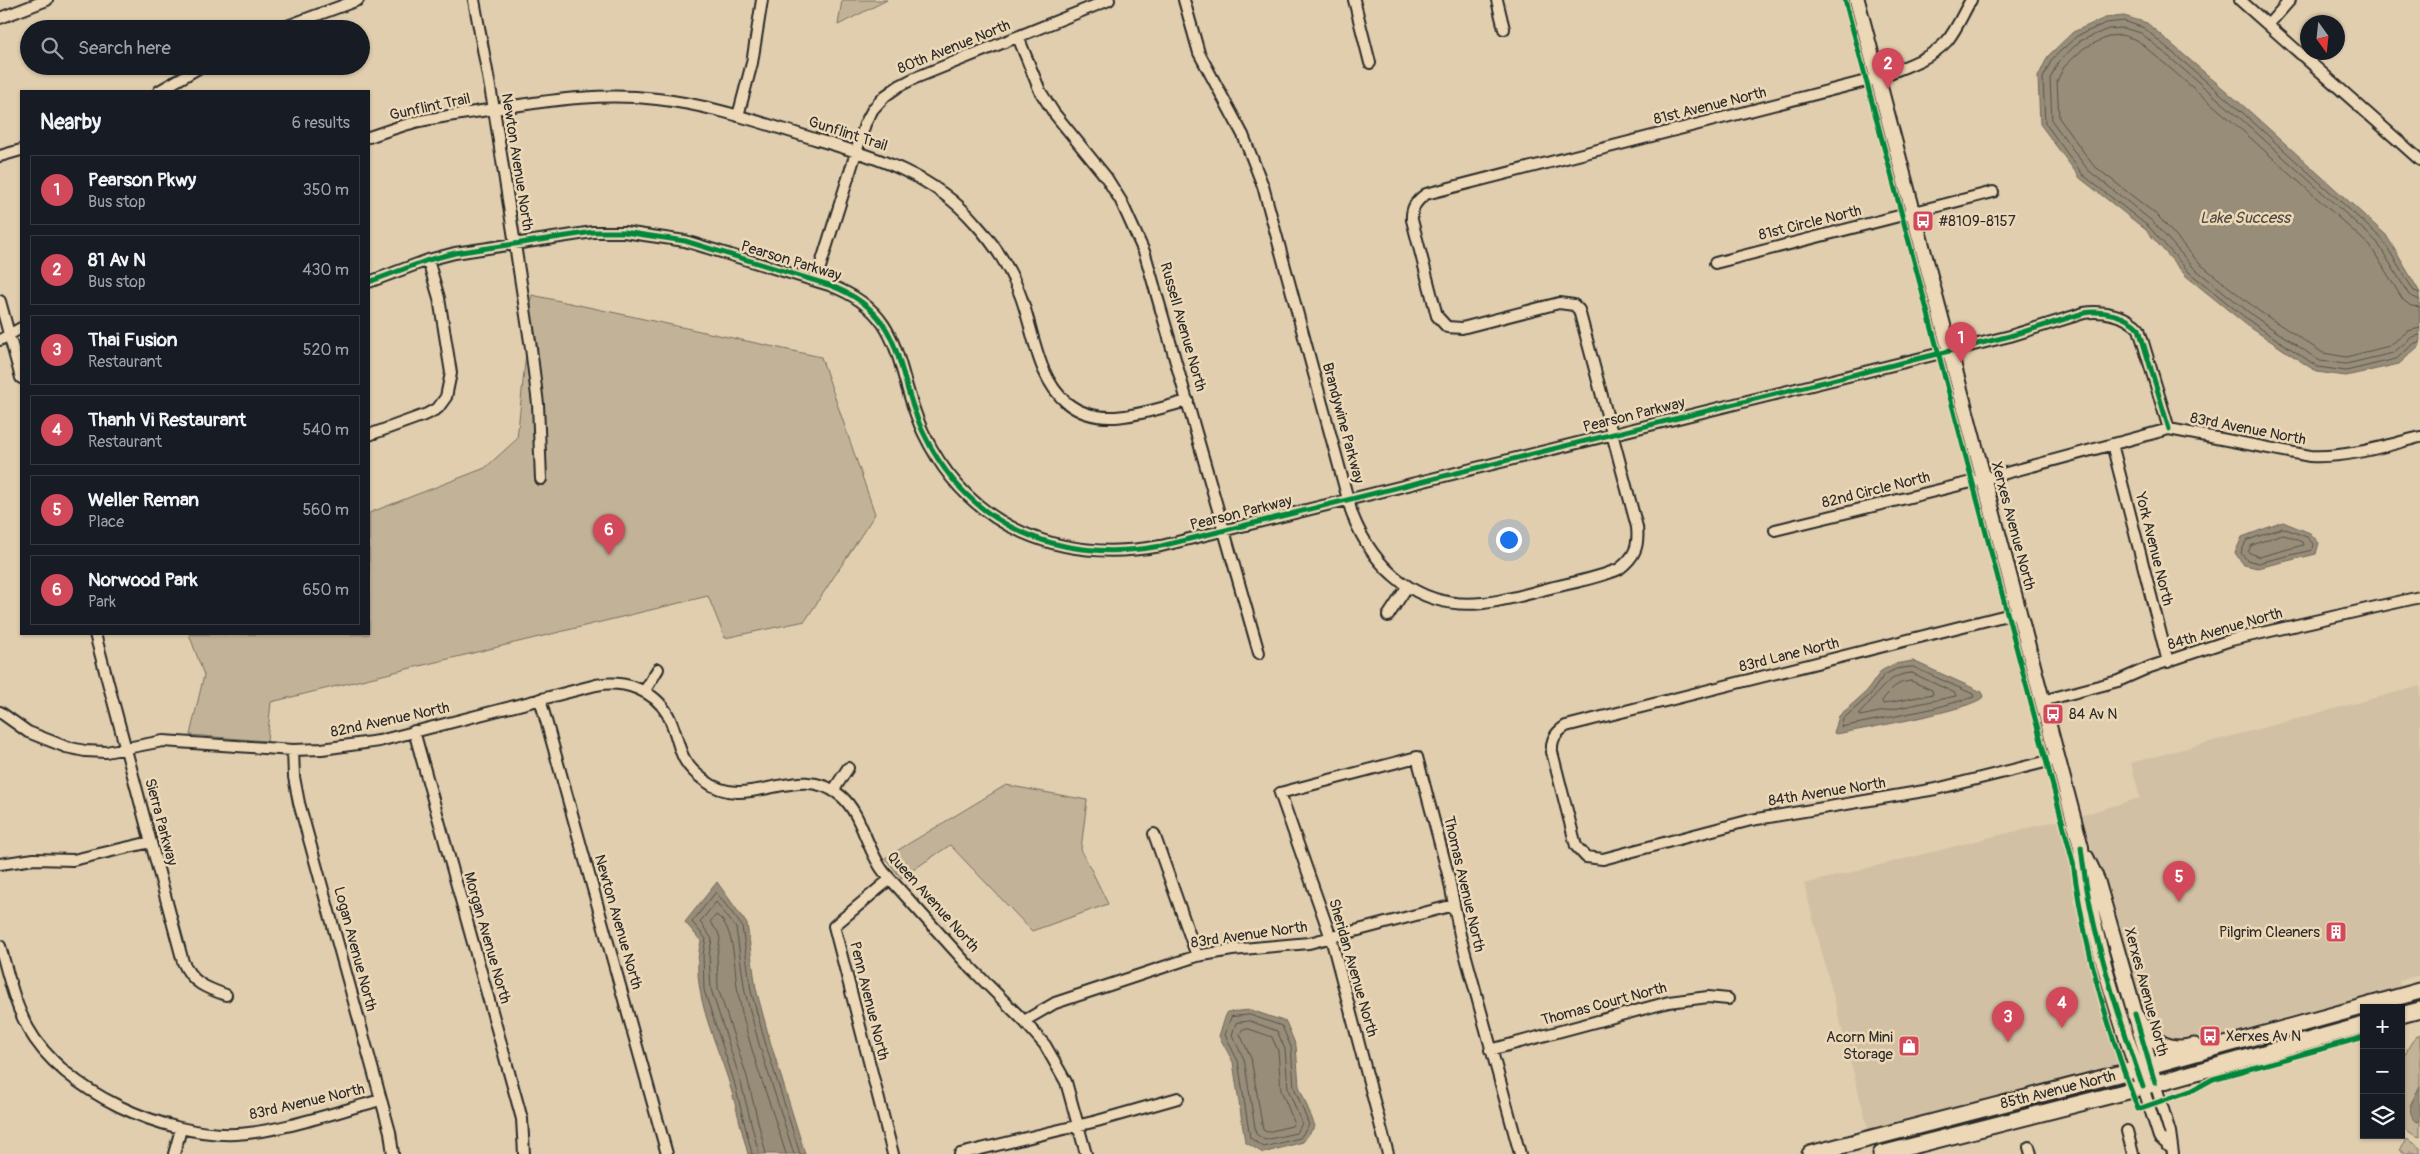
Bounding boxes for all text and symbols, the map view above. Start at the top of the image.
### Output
north arrow [2300,15,2345,60]
street label: 80th Avenue North [895,16,1013,78]
search box [20,20,370,75]
icon: search [38,34,66,62]
text: Search here [78,36,171,60]
pin: 2 [1872,48,1904,89]
street label: 81st Avenue North [1652,83,1768,129]
street label: Gunflint Trail [388,89,472,125]
street label: Newton Avenue North [497,92,537,232]
text: Nearby [40,109,101,136]
street label: Gunflint Trail [806,112,890,156]
text: 6 results [292,113,350,133]
text: Pearson Pkwy [88,168,196,192]
text: 1 [54,180,60,200]
text: 350 m [303,180,349,200]
text: Bus stop [88,192,146,212]
street label: 81st Circle North [1757,201,1863,245]
water label: Lake Success [2200,208,2292,228]
bus stop icon: #8109-8157 [1911,209,1935,233]
place label: #8109-8157 [1938,212,2016,231]
street label: Pearson Parkway [738,237,844,285]
text: 81 Av N [88,248,146,272]
text: 2 [53,260,61,280]
text: 430 m [302,260,349,280]
street label: Russell Avenue North [1155,260,1211,394]
text: Bus stop [88,272,146,292]
pin: 1 [1945,322,1977,363]
text: Thai Fusion [88,328,177,352]
text: 3 [53,340,61,360]
text: 520 m [303,340,349,360]
text: Restaurant [88,352,162,372]
street label: Brandywine Parkway [1318,361,1368,486]
street label: Pearson Parkway [1581,393,1687,437]
text: Thanh Vi Restaurant [88,408,246,432]
street label: 83rd Avenue North [2188,408,2308,450]
text: 4 [52,420,62,440]
text: 540 m [302,420,349,440]
text: Restaurant [88,432,162,452]
street label: Xerxes Avenue North [1987,460,2039,592]
street label: 82nd Circle North [1820,467,1932,513]
text: Weller Reman [88,488,199,512]
street label: York Avenue North [2130,489,2177,608]
street label: Pearson Parkway [1188,491,1294,535]
text: 5 [53,500,61,520]
text: 560 m [302,500,349,520]
text: Place [88,512,124,532]
pin: 6 [593,514,625,555]
your location [1496,527,1522,553]
text: Norwood Park [88,568,198,592]
text: 6 [52,580,62,600]
text: 650 m [302,580,349,600]
text: Park [88,592,116,612]
street label: 84th Avenue North [2165,604,2285,654]
street label: 83rd Lane North [1737,633,1841,677]
street label: 82nd Avenue North [329,698,451,742]
bus stop icon: 84 Av N [2041,702,2065,726]
place label: 84 Av N [2069,705,2118,724]
street label: 84th Avenue North [1767,773,1887,811]
street label: Sierra Parkway [140,776,182,868]
street label: Thomas Avenue North [1439,814,1489,954]
street label: Queen Avenue North [883,848,983,956]
street label: Newton Avenue North [590,852,646,992]
pin: 5 [2163,861,2195,902]
street label: Morgan Avenue North [459,870,515,1006]
street label: Logan Avenue North [329,885,381,1013]
street label: Sheridan Avenue North [1324,897,1382,1039]
street label: 83rd Avenue North [1189,917,1309,953]
building icon: Pilgrim Cleaners [2324,920,2348,944]
place label: Pilgrim Cleaners [2219,923,2320,942]
street label: Xerxes Avenue North [2120,926,2172,1058]
street label: Penn Avenue North [845,940,893,1062]
street label: Thomas Court North [1539,978,1669,1030]
pin: 4 [2046,987,2078,1028]
pin: 3 [1992,1001,2024,1042]
map controls [2360,1004,2405,1139]
button: + [2360,1004,2405,1049]
bus stop icon: Xerxes Av N [2198,1024,2222,1048]
place label: Xerxes Av N [2226,1027,2301,1046]
place label: Acorn Mini Storage [1826,1028,1894,1064]
shop icon: Acorn Mini Storage [1897,1034,1921,1058]
button: − [2360,1049,2405,1094]
street label: 85th Avenue North [1998,1067,2118,1113]
street label: 83rd Avenue North [248,1080,366,1124]
button: layers [2360,1094,2405,1139]

